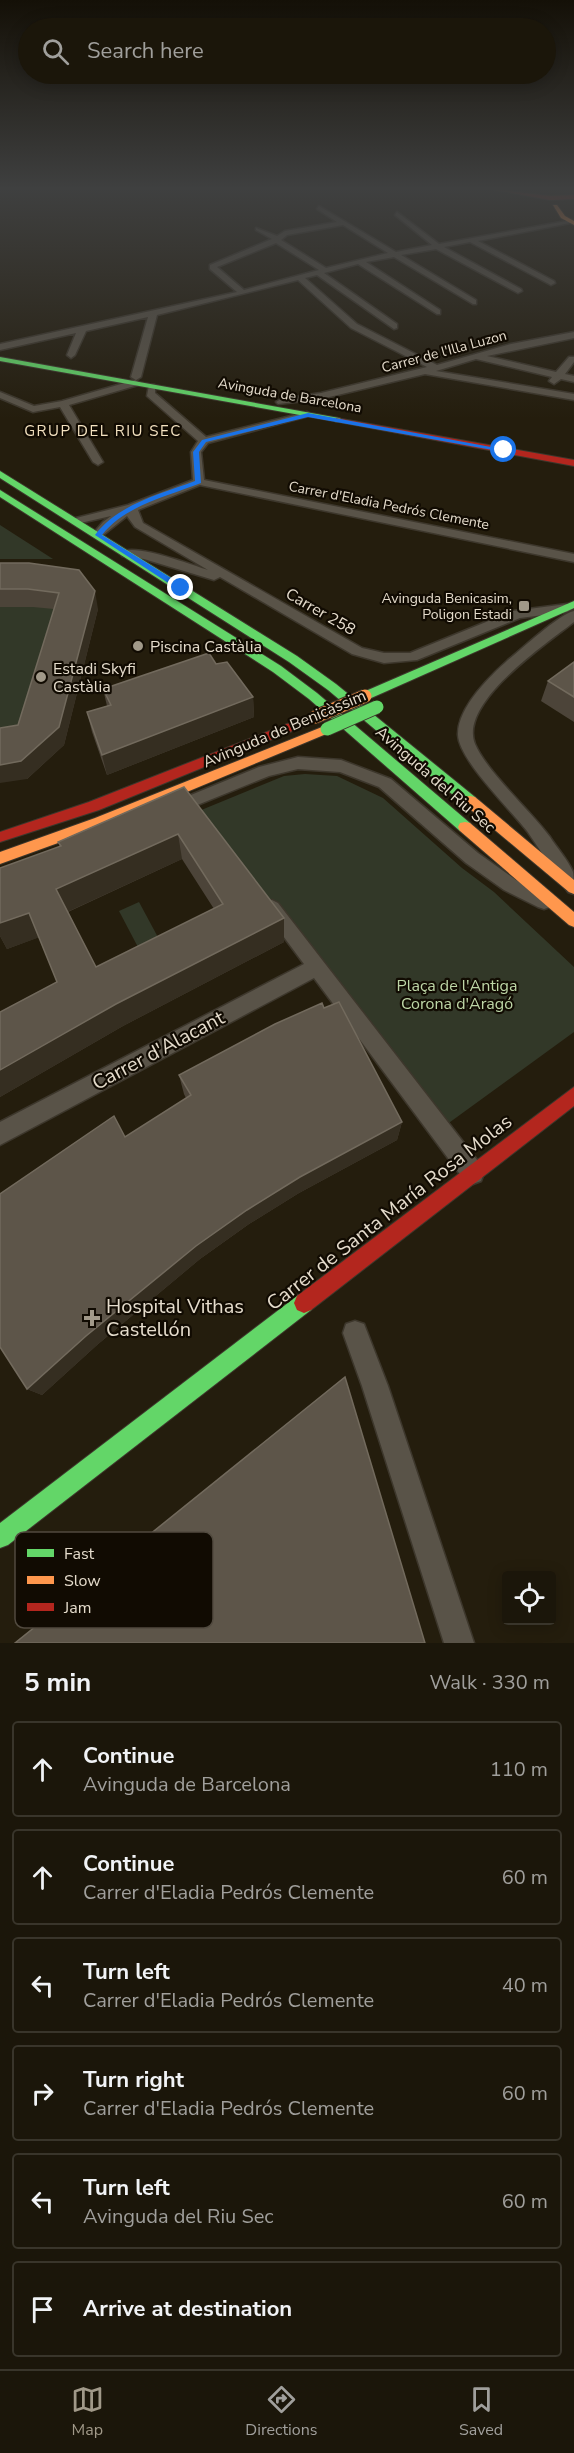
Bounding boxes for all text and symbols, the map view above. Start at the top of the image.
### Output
search box [18,18,556,84]
icon: search [39,35,72,68]
text: Search here [87,36,204,66]
street label: Carrer de l'Illa Luzon [379,326,509,377]
street label: Avinguda de Barcelona [217,374,363,417]
district label: GRUP DEL RIU SEC [24,421,182,441]
route start [490,436,516,462]
street label: Carrer d'Eladia Pedrós Clemente [287,477,491,534]
route end [167,574,193,600]
street label: Carrer 258 [281,583,360,641]
place label: Avinguda Benicasim, Poligon Estadi [381,589,512,624]
marker: Avinguda Benicasim, Poligon Estadi [517,599,531,613]
place label: Piscina Castàlia [150,636,262,658]
marker: Piscina Castàlia [131,639,145,653]
place label: Estadi Skyfi Castàlia [53,658,136,698]
marker: Estadi Skyfi Castàlia [34,670,48,684]
street label: Avinguda de Benicàssim [199,685,369,773]
street label: Avinguda del Riu Sec [371,721,501,838]
park label: Plaça de l'Antiga Corona d'Aragó [397,975,517,1015]
street label: Carrer d'Alacant [87,1004,230,1097]
street label: Carrer de Santa María Rosa Molas [261,1108,518,1317]
place label: Hospital Vithas Castellón [106,1293,244,1343]
marker: Hospital Vithas Castellón [83,1309,101,1327]
legend [15,1532,213,1628]
text: Fast [64,1543,95,1565]
text: Slow [64,1570,101,1592]
map controls [502,1571,556,1625]
button: locate [502,1571,556,1625]
text: Jam [63,1597,91,1619]
text: 5 min [24,1665,91,1700]
text: Walk · 330 m [430,1669,550,1696]
text: Continue [83,1741,174,1771]
icon: ahead [26,1753,59,1786]
text: 110 m [490,1756,548,1783]
text: Avinguda de Barcelona [83,1771,291,1798]
text: Continue [83,1849,174,1879]
icon: ahead [26,1861,59,1894]
text: 60 m [502,1864,548,1891]
text: Carrer d'Eladia Pedrós Clemente [83,1879,374,1906]
text: Turn left [83,1957,170,1987]
icon: left [26,1969,59,2002]
text: 40 m [502,1972,548,1999]
text: Carrer d'Eladia Pedrós Clemente [83,1987,374,2014]
text: Turn right [83,2065,184,2095]
icon: right [26,2077,59,2110]
text: 60 m [502,2080,548,2107]
text: Carrer d'Eladia Pedrós Clemente [83,2095,374,2122]
text: Turn left [83,2173,170,2203]
icon: left [26,2185,59,2218]
text: 60 m [502,2188,548,2215]
text: Avinguda del Riu Sec [83,2203,274,2230]
icon: arrive [26,2293,59,2326]
text: Arrive at destination [83,2294,292,2324]
tab: Map [71,2383,104,2441]
tab: Directions [245,2383,317,2441]
tab: Saved [459,2383,503,2441]

